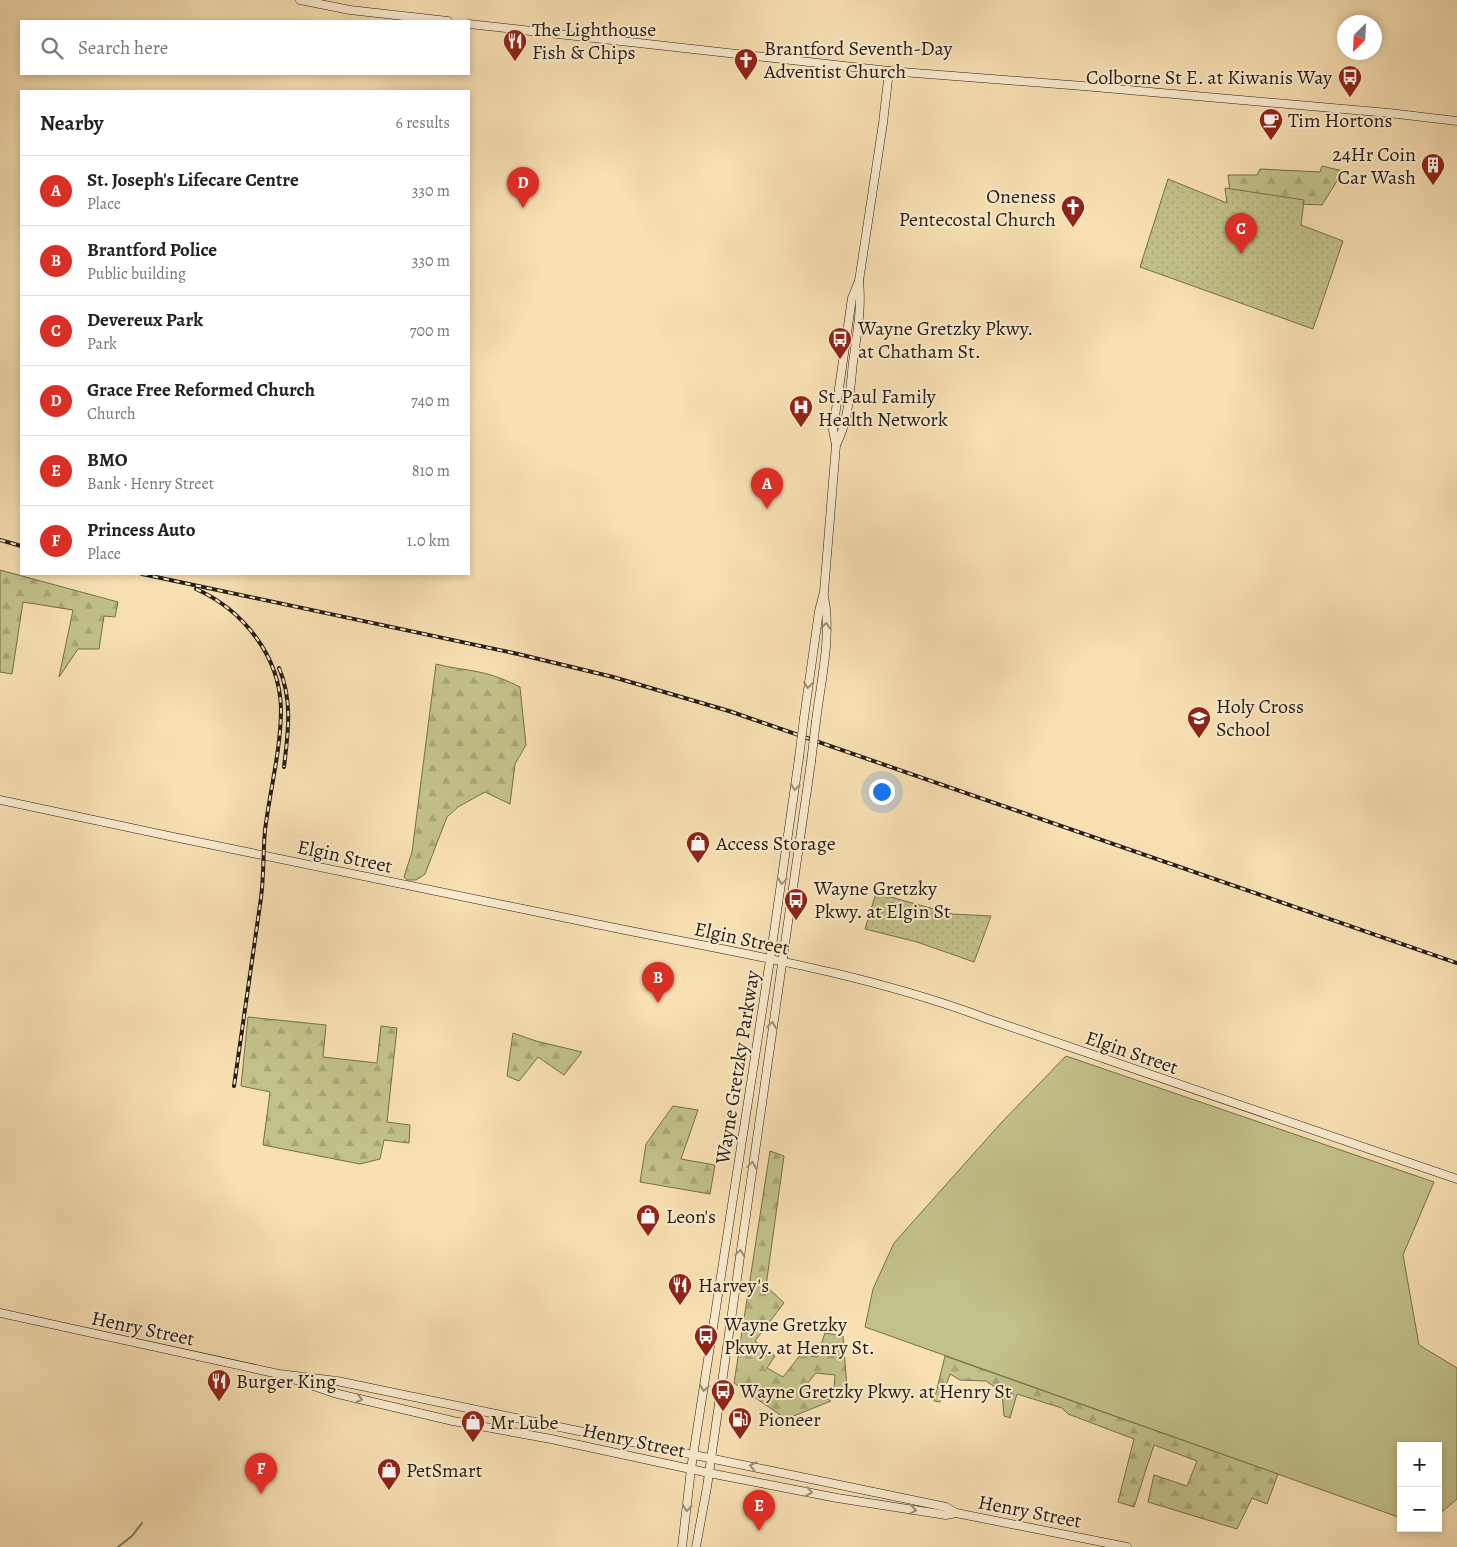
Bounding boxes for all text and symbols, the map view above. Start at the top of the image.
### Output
north arrow [1337,15,1382,60]
place label: The Lighthouse Fish & Chips [532,16,656,66]
search box [20,20,470,75]
restaurant icon: The Lighthouse Fish & Chips [502,28,528,62]
icon: search [38,34,66,62]
text: Search here [78,35,168,61]
place label: Brantford Seventh-Day Adventist Church [763,35,953,85]
church icon: Brantford Seventh-Day Adventist Church [733,47,759,81]
place label: Colborne St E. at Kiwanis Way [1086,64,1333,91]
bus stop icon: Colborne St E. at Kiwanis Way [1337,64,1363,98]
cafe icon: Tim Hortons [1258,107,1284,141]
place label: Tim Hortons [1288,107,1392,134]
text: Nearby [40,109,103,137]
text: 6 results [396,112,450,134]
place label: 24Hr Coin Car Wash [1332,141,1416,191]
building icon: 24Hr Coin Car Wash [1420,152,1446,186]
text: St. Joseph's Lifecare Centre [87,167,299,193]
pin: D [507,167,539,208]
text: A [51,180,61,202]
text: 330 m [412,180,450,202]
place label: Oneness Pentecostal Church [899,183,1056,233]
text: Place [87,193,121,215]
church icon: Oneness Pentecostal Church [1060,194,1086,228]
pin: C [1225,213,1257,254]
text: Brantford Police [87,237,217,263]
text: B [51,250,61,272]
text: 330 m [412,250,450,272]
text: Public building [87,263,186,285]
text: Devereux Park [87,307,203,333]
place label: Wayne Gretzky Pkwy. at Chatham St. [857,315,1033,365]
text: C [51,320,61,342]
text: 700 m [410,320,450,342]
bus stop icon: Wayne Gretzky Pkwy. at Chatham St. [827,326,853,360]
text: Park [87,333,117,355]
text: Grace Free Reformed Church [87,377,315,403]
place label: St.Paul Family Health Network [818,383,948,433]
text: D [50,390,62,412]
text: 740 m [411,390,450,412]
hospital icon: St.Paul Family Health Network [788,394,814,428]
text: Church [87,403,136,425]
text: BMO [87,447,128,473]
text: E [51,460,61,482]
text: 810 m [412,460,450,482]
pin: A [751,468,783,509]
text: Bank · Henry Street [87,473,214,495]
text: Princess Auto [87,517,195,543]
text: F [52,530,60,552]
text: 1.0 km [407,530,450,552]
text: Place [87,543,121,565]
one-way arrow [821,621,832,629]
one-way arrow [803,681,814,689]
place label: Holy Cross School [1216,693,1304,743]
school or university icon: Holy Cross School [1186,705,1212,739]
your location [869,779,895,805]
one-way arrow [790,783,801,791]
shop icon: Access Storage [685,830,711,864]
place label: Access Storage [715,830,836,857]
street label: Elgin Street [295,833,395,880]
place label: Wayne Gretzky Pkwy. at Elgin St [813,875,951,925]
one-way arrow [777,876,787,885]
bus stop icon: Wayne Gretzky Pkwy. at Elgin St [783,887,809,921]
street label: Elgin Street [692,915,792,962]
pin: B [642,962,674,1003]
street label: Wayne Gretzky Parkway [709,967,766,1167]
one-way arrow [766,1020,777,1028]
street label: Elgin Street [1082,1024,1182,1081]
one-way arrow [747,1160,757,1169]
shop icon: Leon's [635,1203,661,1237]
place label: Leon's [666,1203,716,1230]
one-way arrow [734,1249,744,1257]
restaurant icon: Harvey's [667,1272,693,1306]
place label: Harvey's [698,1272,769,1299]
street label: Henry Street [89,1304,197,1353]
place label: Wayne Gretzky Pkwy. at Henry St. [723,1311,875,1361]
bus stop icon: Wayne Gretzky Pkwy. at Henry St. [693,1323,719,1357]
restaurant icon: Burger King [206,1368,232,1402]
place label: Burger King [236,1368,336,1395]
bus stop icon: Wayne Gretzky Pkwy. at Henry St [710,1378,736,1412]
place label: Wayne Gretzky Pkwy. at Henry St [739,1378,1012,1405]
one-way arrow [699,1385,710,1393]
one-way arrow [354,1393,363,1404]
fuel station icon: Pioneer [727,1406,753,1440]
place label: Pioneer [758,1406,821,1433]
shop icon: Mr Lube [460,1409,486,1443]
place label: Mr Lube [490,1409,558,1436]
street label: Henry Street [580,1416,688,1465]
map controls [1397,1442,1442,1532]
button: + [1397,1442,1442,1487]
pin: F [245,1453,277,1494]
shop icon: PetSmart [376,1457,402,1491]
place label: PetSmart [406,1457,483,1484]
one-way arrow [749,1462,758,1472]
one-way arrow [805,1486,813,1497]
button: − [1397,1487,1442,1532]
street label: Henry Street [976,1488,1084,1535]
pin: E [743,1490,775,1531]
one-way arrow [682,1504,693,1512]
one-way arrow [908,1504,917,1514]

